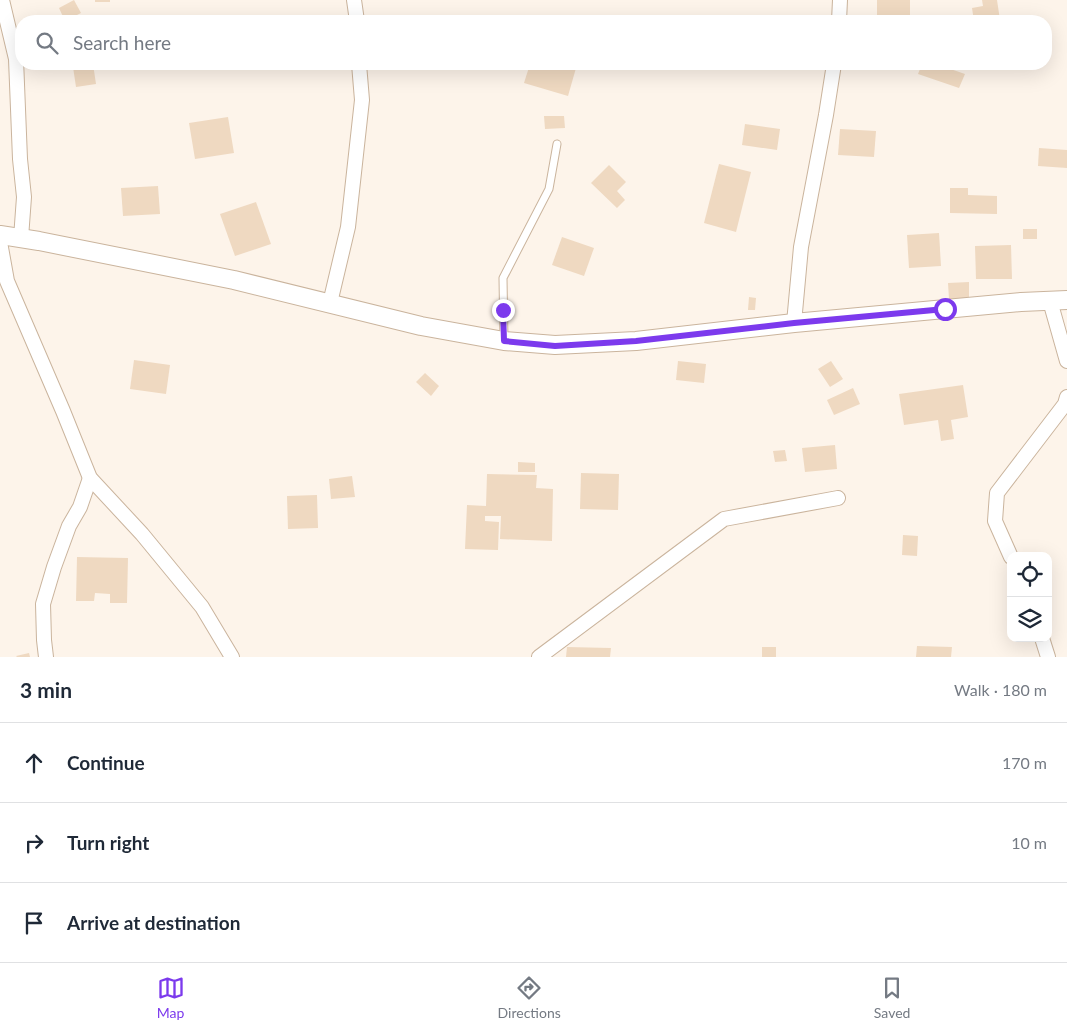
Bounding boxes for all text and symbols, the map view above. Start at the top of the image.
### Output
search box [15,15,1052,70]
icon: search [33,29,61,57]
text: Search here [73,31,171,54]
route start [934,298,957,321]
route end [492,299,515,322]
map controls [1007,552,1052,642]
button: locate [1007,552,1052,597]
button: layers [1007,597,1052,642]
text: 3 min [20,677,72,702]
text: Walk · 180 m [954,680,1047,699]
icon: ahead [20,749,48,777]
text: Continue [67,751,145,774]
text: 170 m [1002,753,1047,772]
icon: right [20,829,48,857]
text: Turn right [67,831,149,854]
text: 10 m [1011,833,1047,852]
icon: arrive [20,909,48,937]
text: Arrive at destination [67,911,240,934]
tab: Map [157,974,185,1021]
tab: Directions [498,974,561,1021]
tab: Saved [874,974,910,1021]

